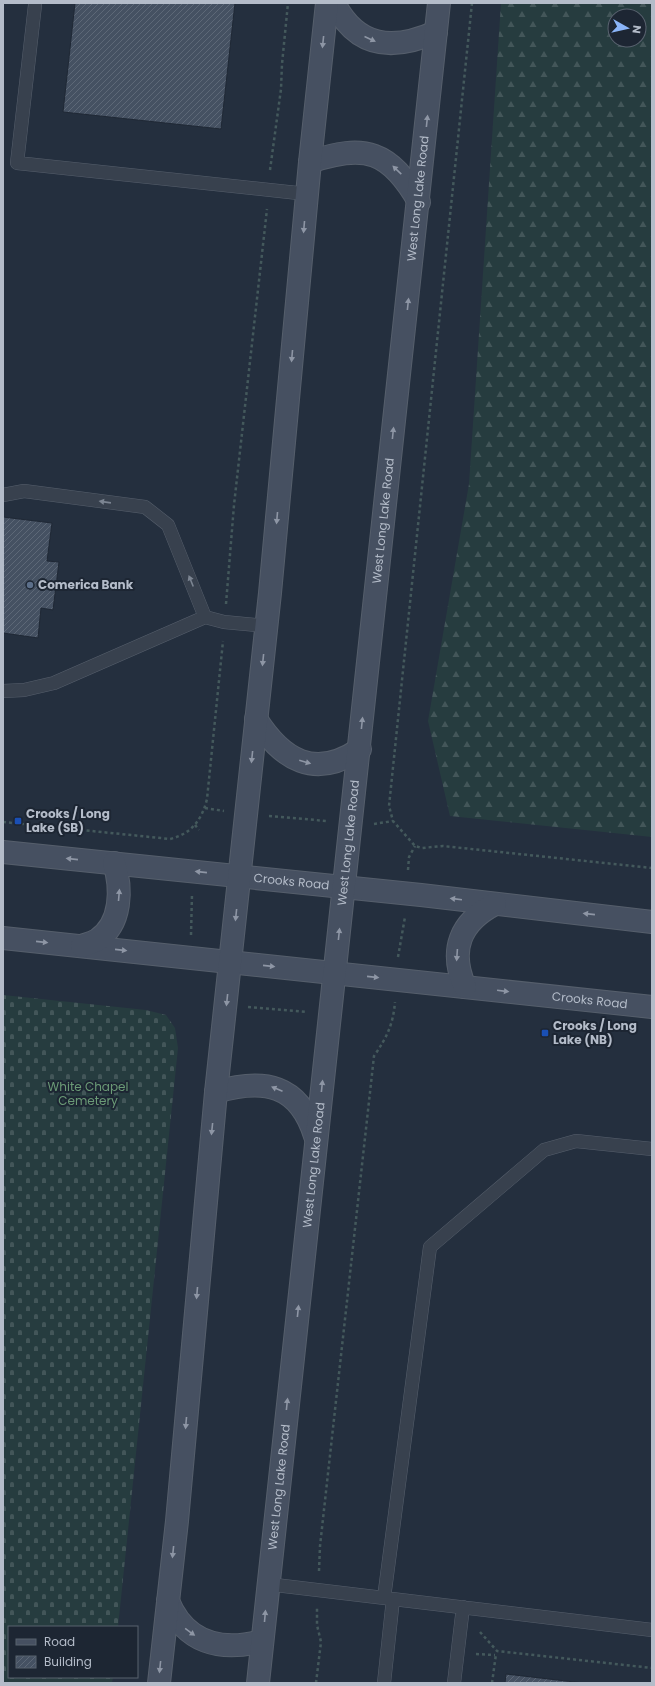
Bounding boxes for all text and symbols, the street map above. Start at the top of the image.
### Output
north arrow [607,8,647,48]
text: N [628,24,645,35]
one-way arrow [319,36,326,48]
one-way arrow [365,37,377,43]
one-way arrow [424,115,431,127]
street label: West Long Lake Road [402,135,433,262]
one-way arrow [392,165,402,175]
one-way arrow [301,221,308,233]
one-way arrow [404,298,411,310]
one-way arrow [289,350,296,362]
one-way arrow [390,427,397,439]
street label: West Long Lake Road [368,457,398,584]
one-way arrow [99,499,111,505]
one-way arrow [274,512,281,524]
one-way arrow [187,575,193,587]
place label: Comerica Bank [38,576,134,593]
marker: Comerica Bank [25,580,35,590]
one-way arrow [259,654,266,666]
one-way arrow [359,717,365,729]
one-way arrow [249,751,255,764]
one-way arrow [299,759,311,765]
street label: West Long Lake Road [333,779,363,907]
place label: Crooks / Long Lake (SB) [26,805,110,836]
marker: Crooks / Long Lake (SB) [13,816,23,826]
one-way arrow [66,855,78,862]
one-way arrow [195,869,207,875]
street label: Crooks Road [253,869,330,894]
one-way arrow [115,889,122,901]
one-way arrow [450,896,462,902]
one-way arrow [233,909,239,921]
one-way arrow [583,911,595,918]
one-way arrow [336,928,342,940]
one-way arrow [36,939,48,945]
one-way arrow [115,947,127,954]
one-way arrow [454,949,461,961]
one-way arrow [263,963,275,969]
one-way arrow [367,974,380,980]
street label: Crooks Road [551,987,628,1012]
one-way arrow [497,988,509,994]
one-way arrow [223,994,230,1006]
place label: Crooks / Long Lake (NB) [553,1017,637,1048]
marker: Crooks / Long Lake (NB) [540,1028,550,1038]
park label: White Chapel Cemetery [48,1078,129,1109]
one-way arrow [319,1080,325,1092]
one-way arrow [270,1085,282,1091]
street label: West Long Lake Road [298,1101,329,1229]
one-way arrow [209,1123,216,1135]
one-way arrow [193,1287,200,1299]
one-way arrow [294,1305,301,1317]
one-way arrow [284,1398,291,1410]
one-way arrow [182,1417,189,1429]
street label: West Long Lake Road [263,1423,294,1551]
one-way arrow [170,1546,176,1558]
one-way arrow [261,1610,268,1622]
legend [8,1626,138,1678]
one-way arrow [184,1628,195,1636]
text: Road [44,1633,75,1650]
text: Building [44,1653,92,1670]
one-way arrow [157,1661,164,1673]

